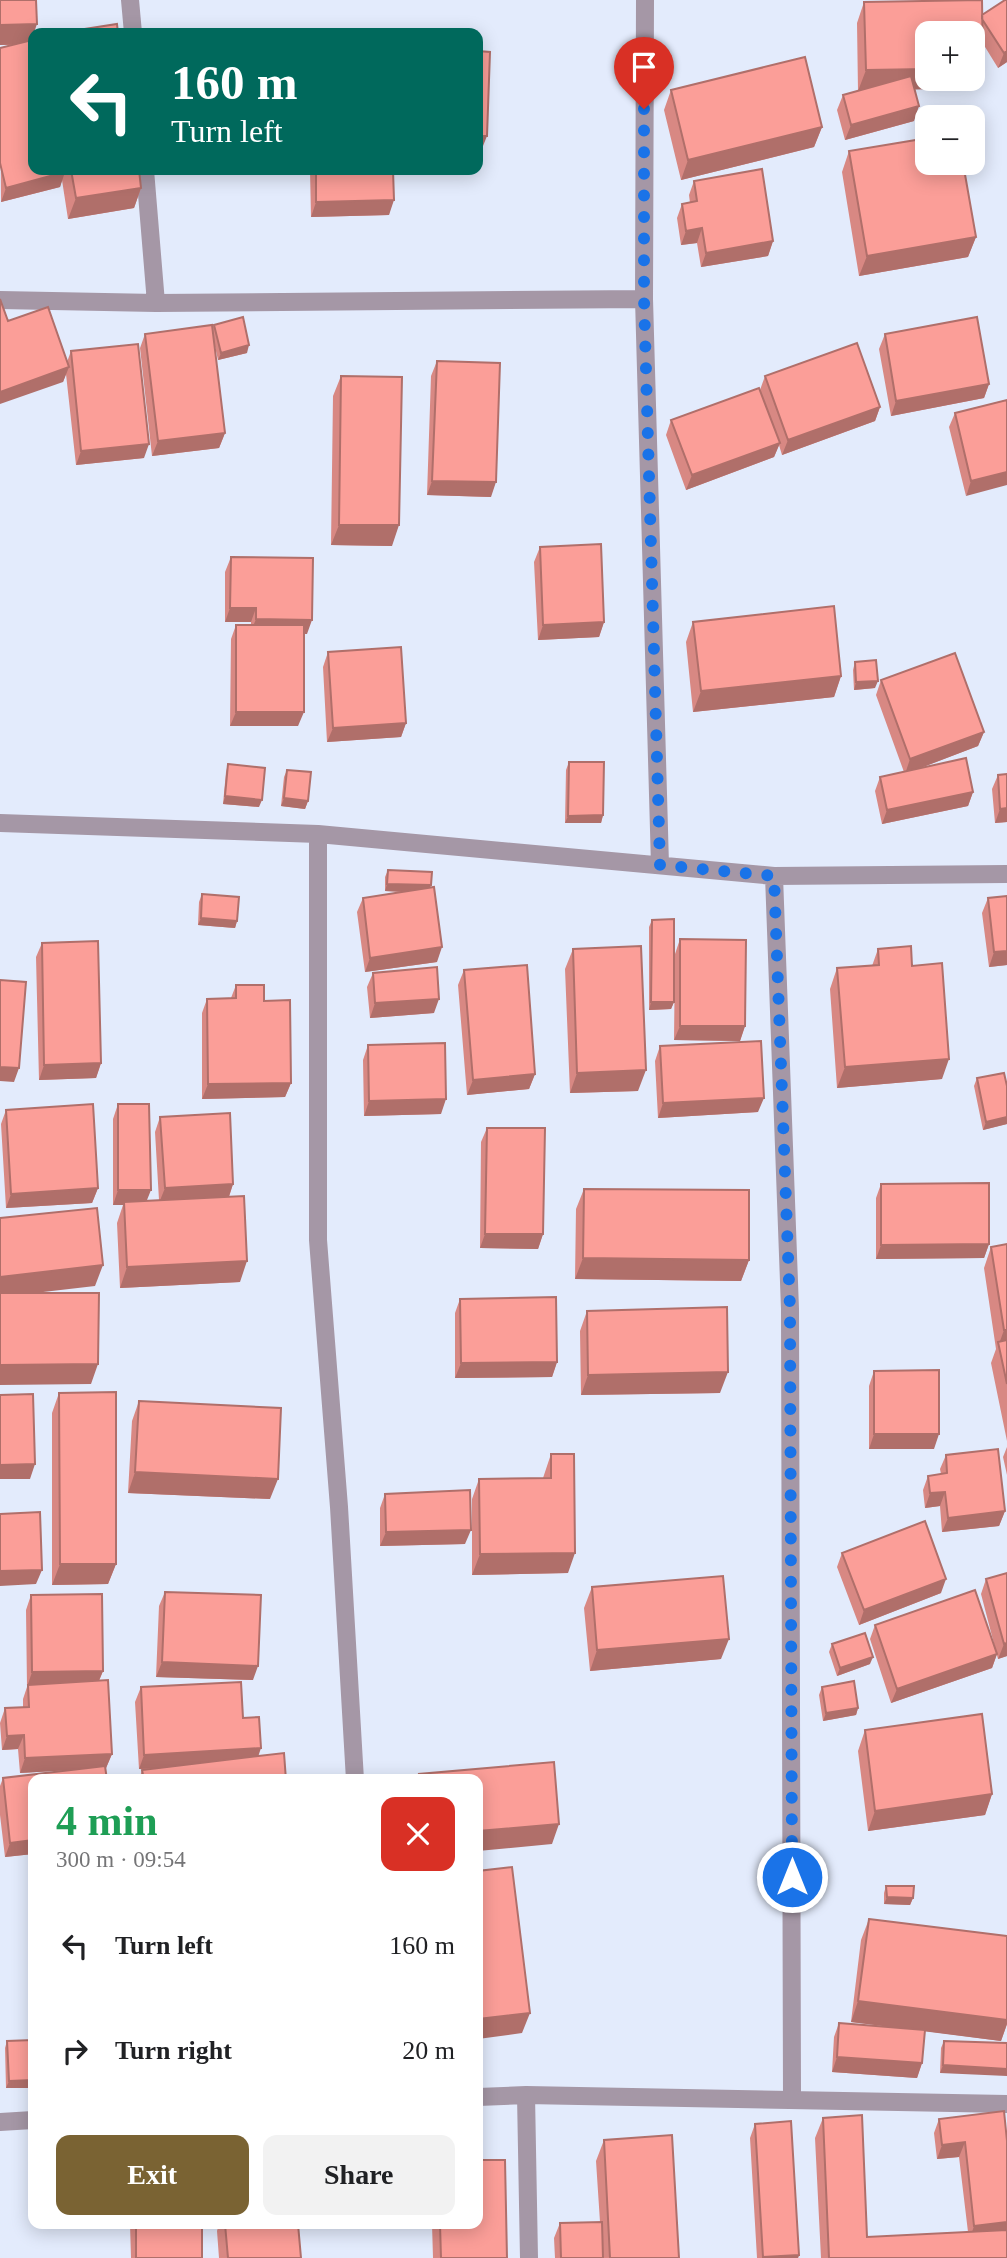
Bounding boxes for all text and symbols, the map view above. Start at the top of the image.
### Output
map controls [915,21,985,175]
button: + [915,21,985,91]
pin [614,37,674,109]
icon: arrive [625,48,663,86]
text: 160 m [171,55,298,110]
icon: left [56,56,147,147]
button: − [915,105,985,175]
text: Turn left [171,113,283,149]
button: close [381,1797,455,1871]
text: 4 min [56,1798,158,1844]
position arrow [755,1840,829,1914]
text: 300 m · 09:54 [56,1847,186,1872]
icon: left [56,1927,94,1965]
text: Turn left [115,1931,213,1960]
text: 160 m [389,1931,455,1960]
icon: right [56,2032,94,2070]
text: Turn right [115,2036,232,2065]
text: 20 m [402,2036,455,2065]
button: Exit [56,2135,249,2215]
button: Share [263,2135,455,2215]

